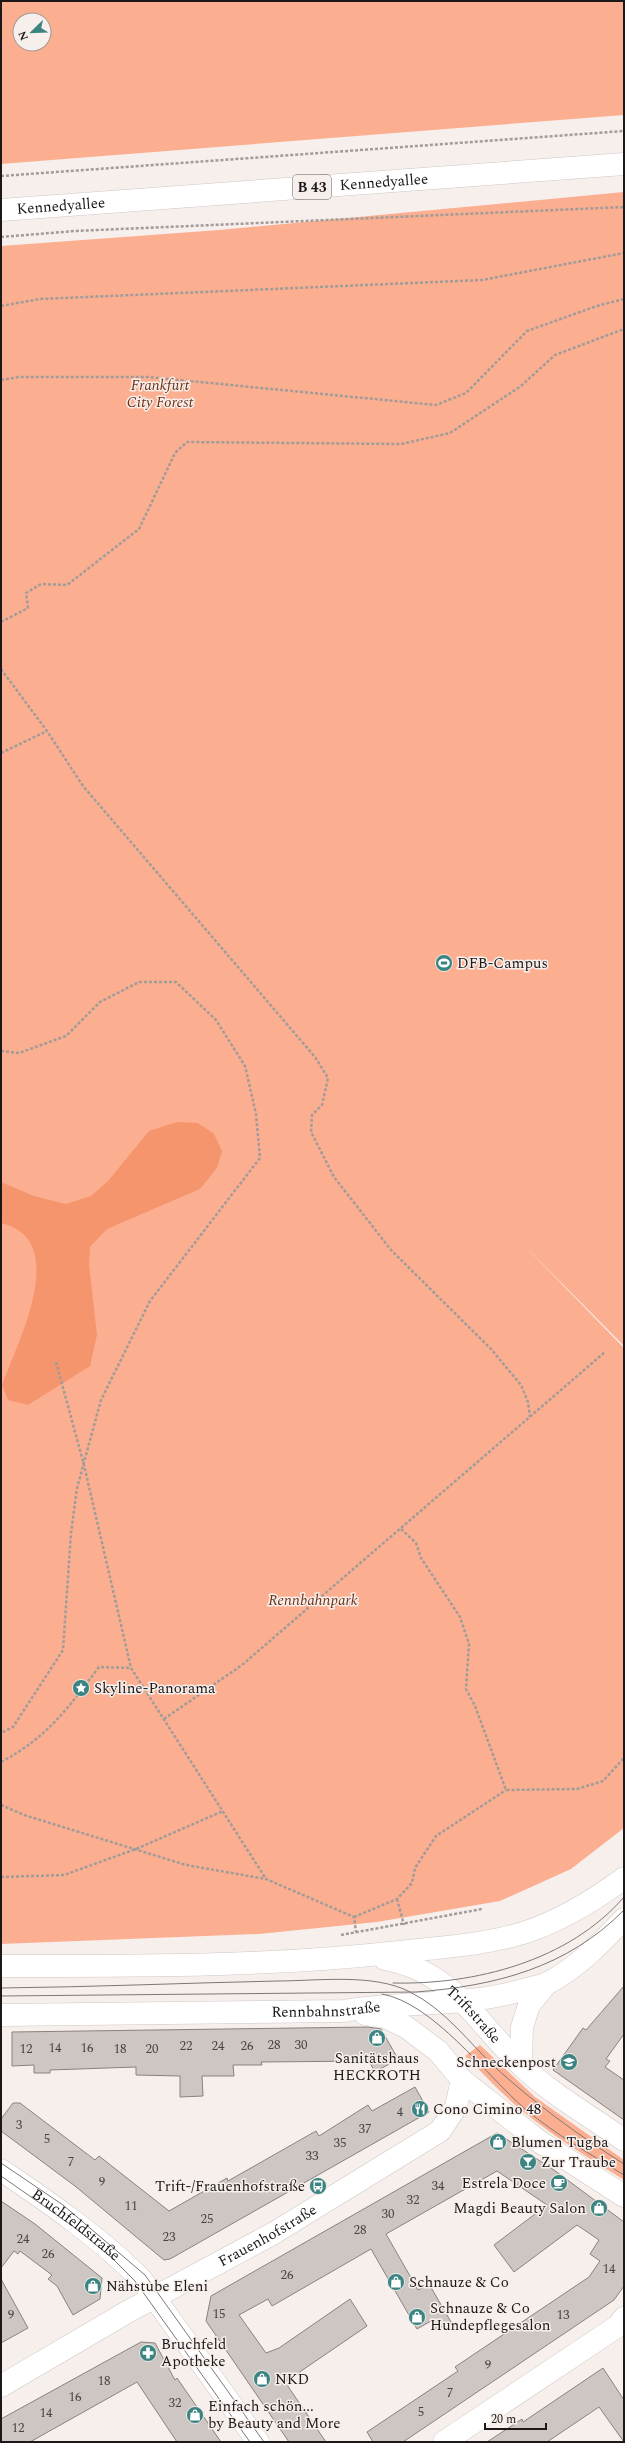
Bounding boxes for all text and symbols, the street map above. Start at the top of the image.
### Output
north arrow [12,12,52,52]
text: N [14,28,33,43]
street label: Kennedyallee [339,167,429,196]
road number: B 43 [293,175,331,199]
street label: Kennedyallee [16,191,106,220]
park label: Frankfurt City Forest [127,374,194,414]
place label: DFB-Campus [457,952,548,975]
sports icon: DFB-Campus [434,953,454,973]
park label: Rennbahnpark [268,1589,358,1612]
place label: Skyline-Panorama [94,1677,216,1700]
place icon: Skyline-Panorama [71,1678,91,1698]
street label: Triftstraße [441,1980,507,2049]
street label: Rennbahnstraße [271,1995,381,2023]
shop icon: Sanitätshaus HECKROTH [367,2028,387,2048]
house number: 28 [268,2035,281,2055]
house number: 30 [295,2035,308,2055]
house number: 22 [180,2036,193,2056]
house number: 24 [212,2036,225,2056]
house number: 26 [241,2036,254,2056]
house number: 14 [49,2038,62,2058]
house number: 16 [81,2038,94,2058]
house number: 12 [20,2039,33,2059]
house number: 18 [114,2039,127,2059]
house number: 20 [146,2039,159,2059]
place label: Sanitätshaus HECKROTH [333,2047,421,2087]
place label: Schneckenpost [456,2051,556,2074]
school or university icon: Schneckenpost [559,2052,579,2072]
place label: Cono Cimino 48 [433,2098,541,2121]
restaurant icon: Cono Cimino 48 [410,2099,430,2119]
house number: 4 [397,2102,404,2122]
house number: 3 [16,2115,23,2135]
house number: 37 [359,2119,372,2139]
house number: 5 [44,2129,50,2149]
place label: Blumen Tugba [511,2131,609,2154]
shop icon: Blumen Tugba [488,2132,508,2152]
house number: 35 [334,2133,347,2153]
house number: 33 [306,2146,319,2166]
place label: Zur Traube [541,2151,616,2174]
house number: 7 [68,2152,74,2172]
bar icon: Zur Traube [518,2152,538,2172]
house number: 9 [99,2172,106,2192]
place label: Estrela Doce [461,2172,546,2195]
cafe icon: Estrela Doce [549,2173,569,2193]
place label: Trift-/Frauenhofstraße [155,2175,305,2198]
bus stop icon: Trift-/Frauenhofstraße [308,2176,328,2196]
house number: 34 [432,2176,445,2196]
street label: Bruchfeldstraße [27,2183,126,2266]
house number: 32 [407,2190,420,2210]
house number: 11 [125,2196,138,2216]
place label: Magdi Beauty Salon [453,2197,586,2220]
street label: Frauenhofstraße [214,2198,321,2273]
shop icon: Magdi Beauty Salon [589,2198,609,2218]
house number: 30 [382,2204,395,2224]
house number: 25 [201,2209,214,2229]
house number: 28 [354,2220,367,2240]
house number: 23 [163,2227,176,2247]
house number: 24 [17,2229,30,2249]
house number: 26 [42,2244,55,2264]
house number: 14 [603,2259,616,2279]
house number: 26 [281,2265,294,2285]
place label: Schnauze & Co [409,2271,509,2294]
shop icon: Schnauze & Co [386,2272,406,2292]
place label: Nähstube Eleni [106,2275,208,2298]
shop icon: Nähstube Eleni [83,2276,103,2296]
place label: Schnauze & Co Hundepflegesalon [430,2297,551,2337]
house number: 15 [213,2304,226,2324]
house number: 9 [8,2305,15,2325]
house number: 13 [557,2305,570,2325]
shop icon: Schnauze & Co Hundepflegesalon [407,2307,427,2327]
place label: Bruchfeld Apotheke [161,2333,226,2373]
pharmacy icon: Bruchfeld Apotheke [138,2343,158,2363]
house number: 9 [485,2355,492,2375]
place label: NKD [275,2368,309,2391]
shop icon: NKD [252,2369,272,2389]
house number: 18 [98,2371,111,2391]
house number: 7 [447,2383,453,2403]
house number: 16 [69,2387,82,2407]
house number: 32 [169,2393,182,2413]
place label: Einfach schön... by Beauty and More [208,2395,341,2435]
house number: 5 [418,2402,424,2422]
house number: 14 [40,2403,53,2423]
shop icon: Einfach schön... by Beauty and More [185,2405,205,2425]
scale bar [485,2405,546,2431]
text: 20 m [491,2410,516,2429]
house number: 12 [12,2418,25,2438]

